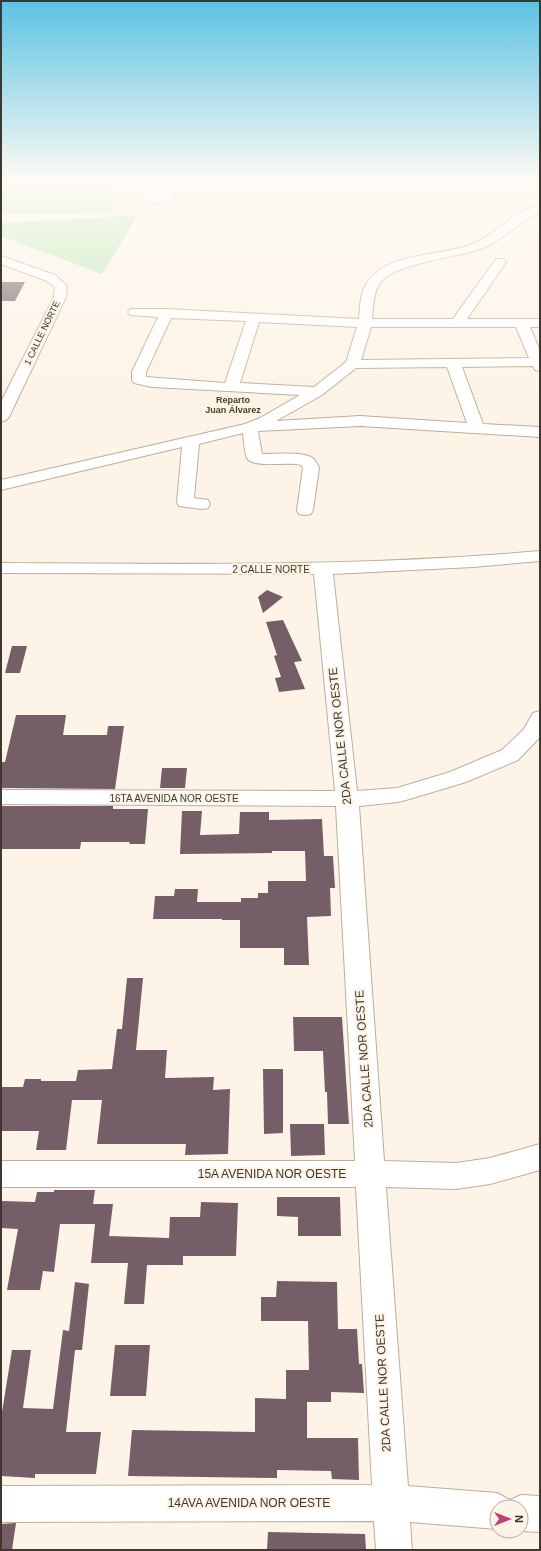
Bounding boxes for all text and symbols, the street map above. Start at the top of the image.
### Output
street label: 1 CALLE NORTE [22,299,62,367]
district label: Reparto Juan Álvarez [205,395,261,415]
street label: 2 CALLE NORTE [232,564,310,575]
street label: 2DA CALLE NOR OESTE [326,667,354,805]
street label: 16TA AVENIDA NOR OESTE [109,793,239,804]
street label: 2DA CALLE NOR OESTE [352,990,376,1128]
street label: 15A AVENIDA NOR OESTE [198,1167,346,1181]
street label: 2DA CALLE NOR OESTE [372,1314,394,1452]
street label: 14AVA AVENIDA NOR OESTE [168,1496,330,1510]
north arrow [489,1499,529,1539]
text: N [513,1515,525,1523]

